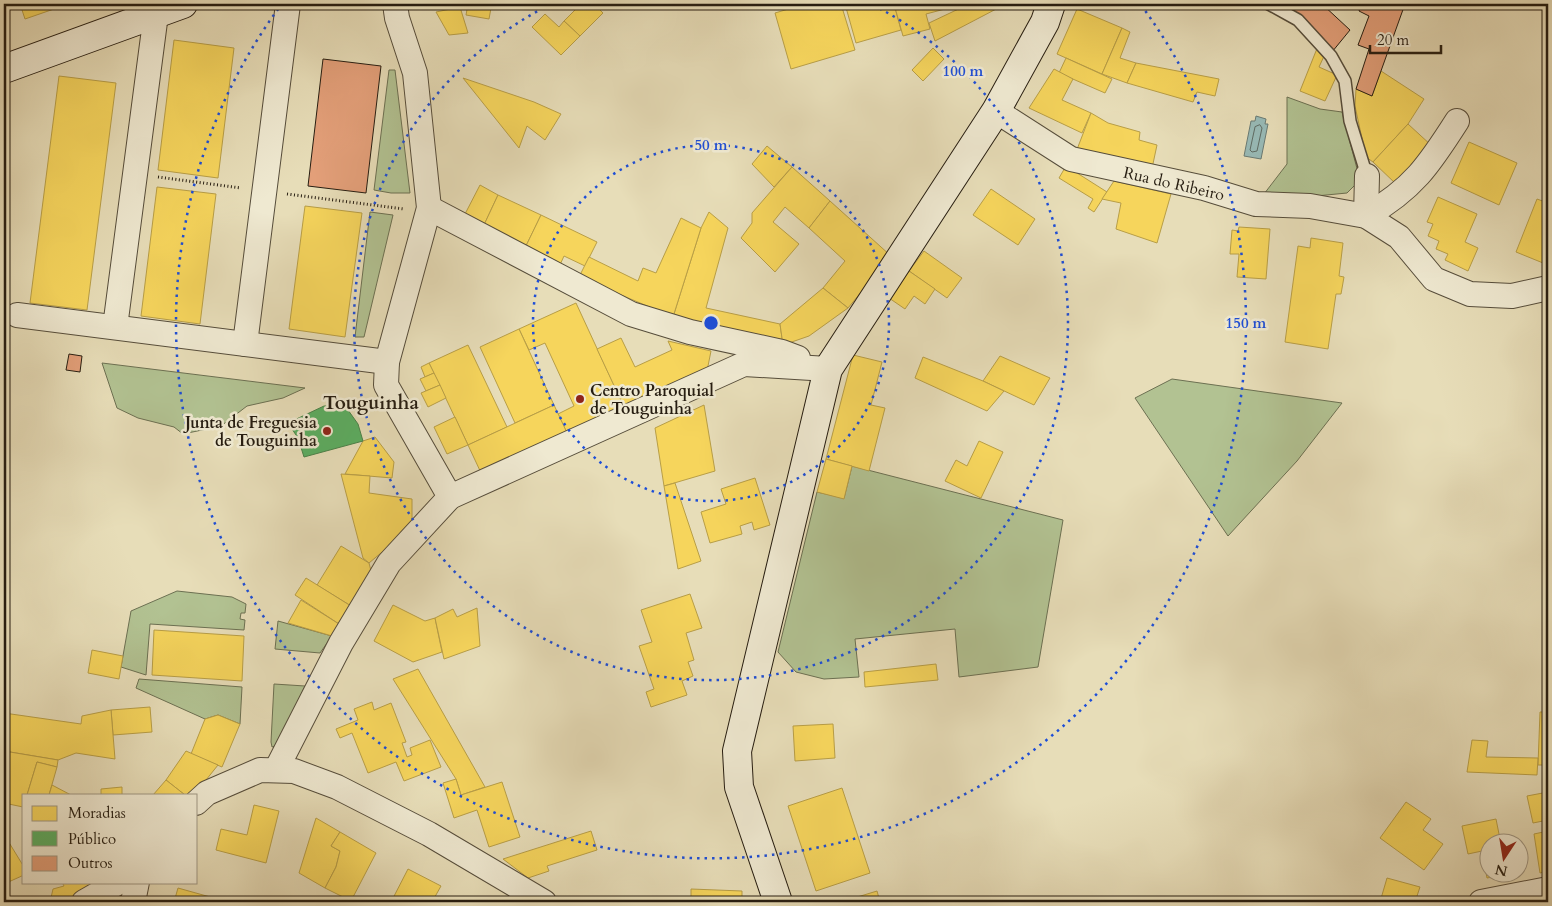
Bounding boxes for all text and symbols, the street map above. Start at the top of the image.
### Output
scale bar [1370,22,1441,54]
text: 20 m [1377,30,1409,50]
text: 100 m [943,61,984,81]
text: 50 m [694,135,728,155]
street label: Rua do Ribeiro [1121,162,1227,206]
text: 150 m [1226,313,1267,333]
centre of rings [702,314,720,332]
place label: Centro Paroquial de Touguinha [590,380,714,420]
district label: Touguinha [323,390,419,416]
marker: Centro Paroquial de Touguinha [574,393,586,405]
place label: Junta de Freguesia de Touguinha [183,412,317,452]
marker: Junta de Freguesia de Touguinha [321,425,333,437]
legend [22,794,198,884]
text: Moradias [68,803,126,823]
text: Público [68,829,116,849]
north arrow [1480,834,1530,884]
text: Outros [68,853,113,873]
text: N [1493,860,1509,881]

